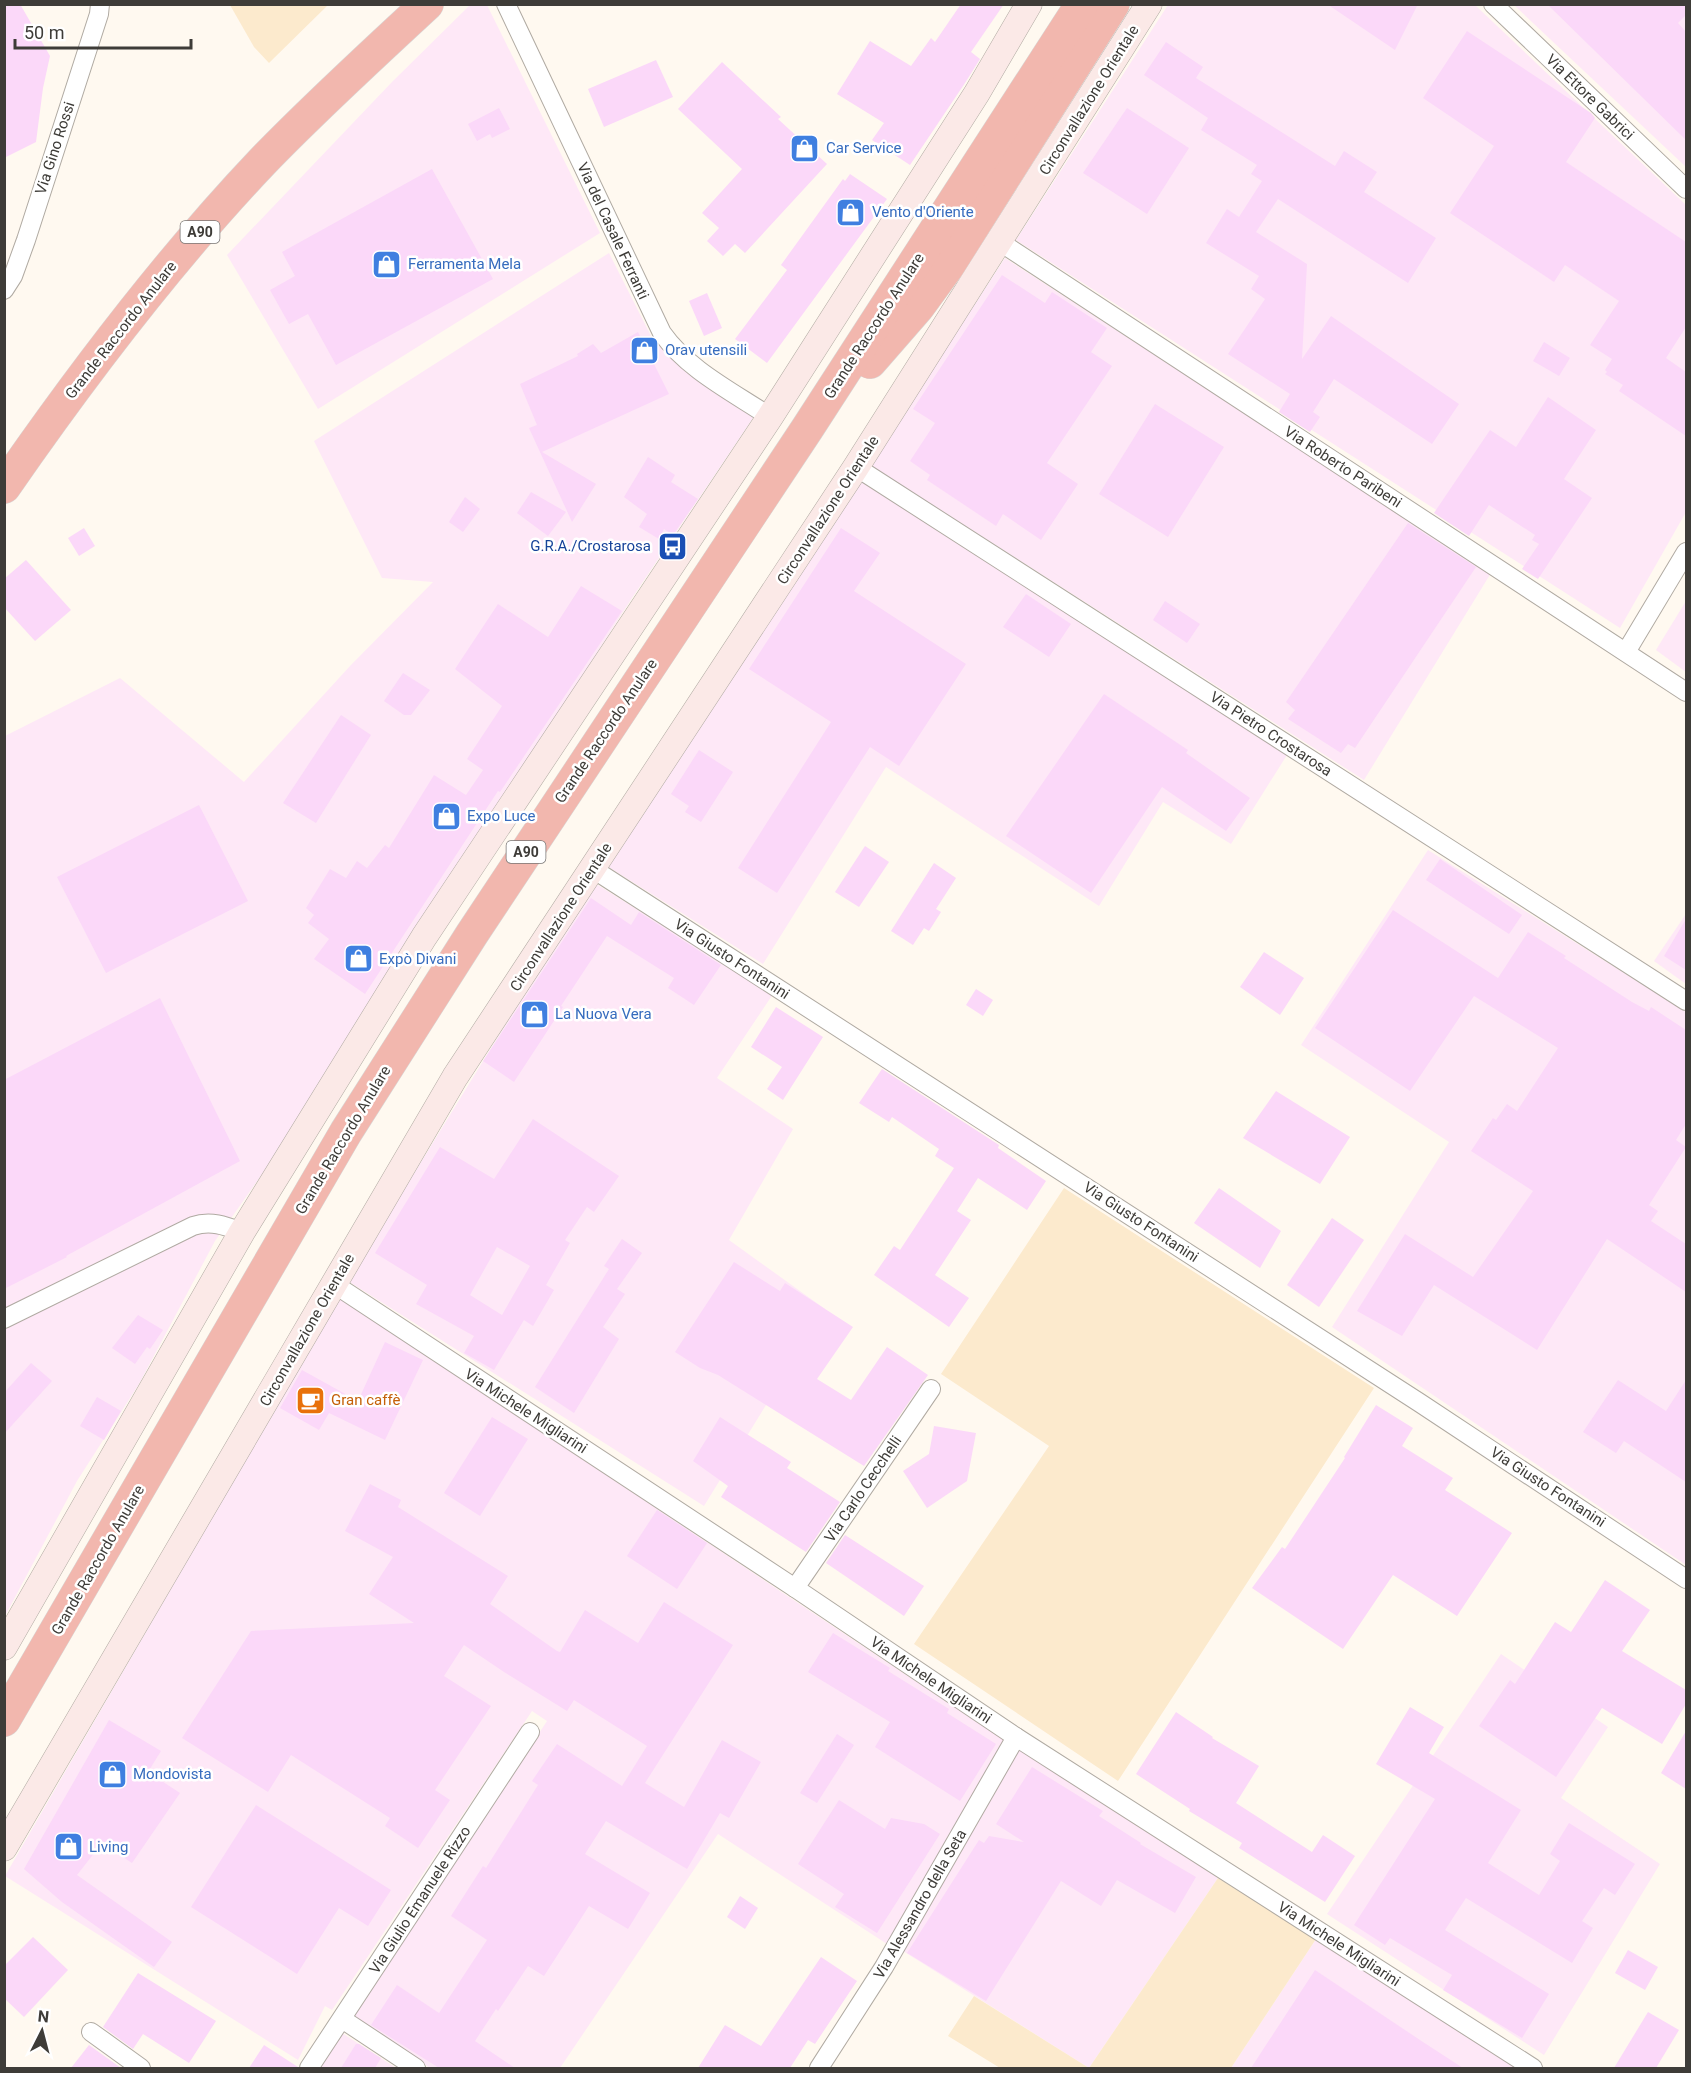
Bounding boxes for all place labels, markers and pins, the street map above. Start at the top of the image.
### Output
shop icon: Car Service [789,132,821,164]
place label: Car Service [826,139,902,157]
shop icon: Vento d'Oriente [835,196,867,228]
place label: Vento d'Oriente [872,203,974,221]
shop icon: Ferramenta Mela [371,248,403,280]
place label: Ferramenta Mela [408,255,521,273]
shop icon: Orav utensili [628,334,660,366]
place label: Orav utensili [665,341,747,359]
bus stop icon: G.R.A./Crostarosa [656,530,688,562]
place label: G.R.A./Crostarosa [530,537,651,555]
shop icon: Expo Luce [430,800,462,832]
place label: Expo Luce [467,807,536,825]
shop icon: Expò Divani [342,943,374,975]
place label: Expò Divani [379,950,456,968]
shop icon: La Nuova Vera [518,998,550,1030]
place label: La Nuova Vera [555,1005,652,1023]
cafe icon: Gran caffè [294,1384,326,1416]
place label: Gran caffè [331,1391,400,1409]
shop icon: Mondovista [96,1758,128,1790]
place label: Mondovista [133,1765,212,1783]
shop icon: Living [52,1831,84,1863]
place label: Living [89,1838,128,1856]

